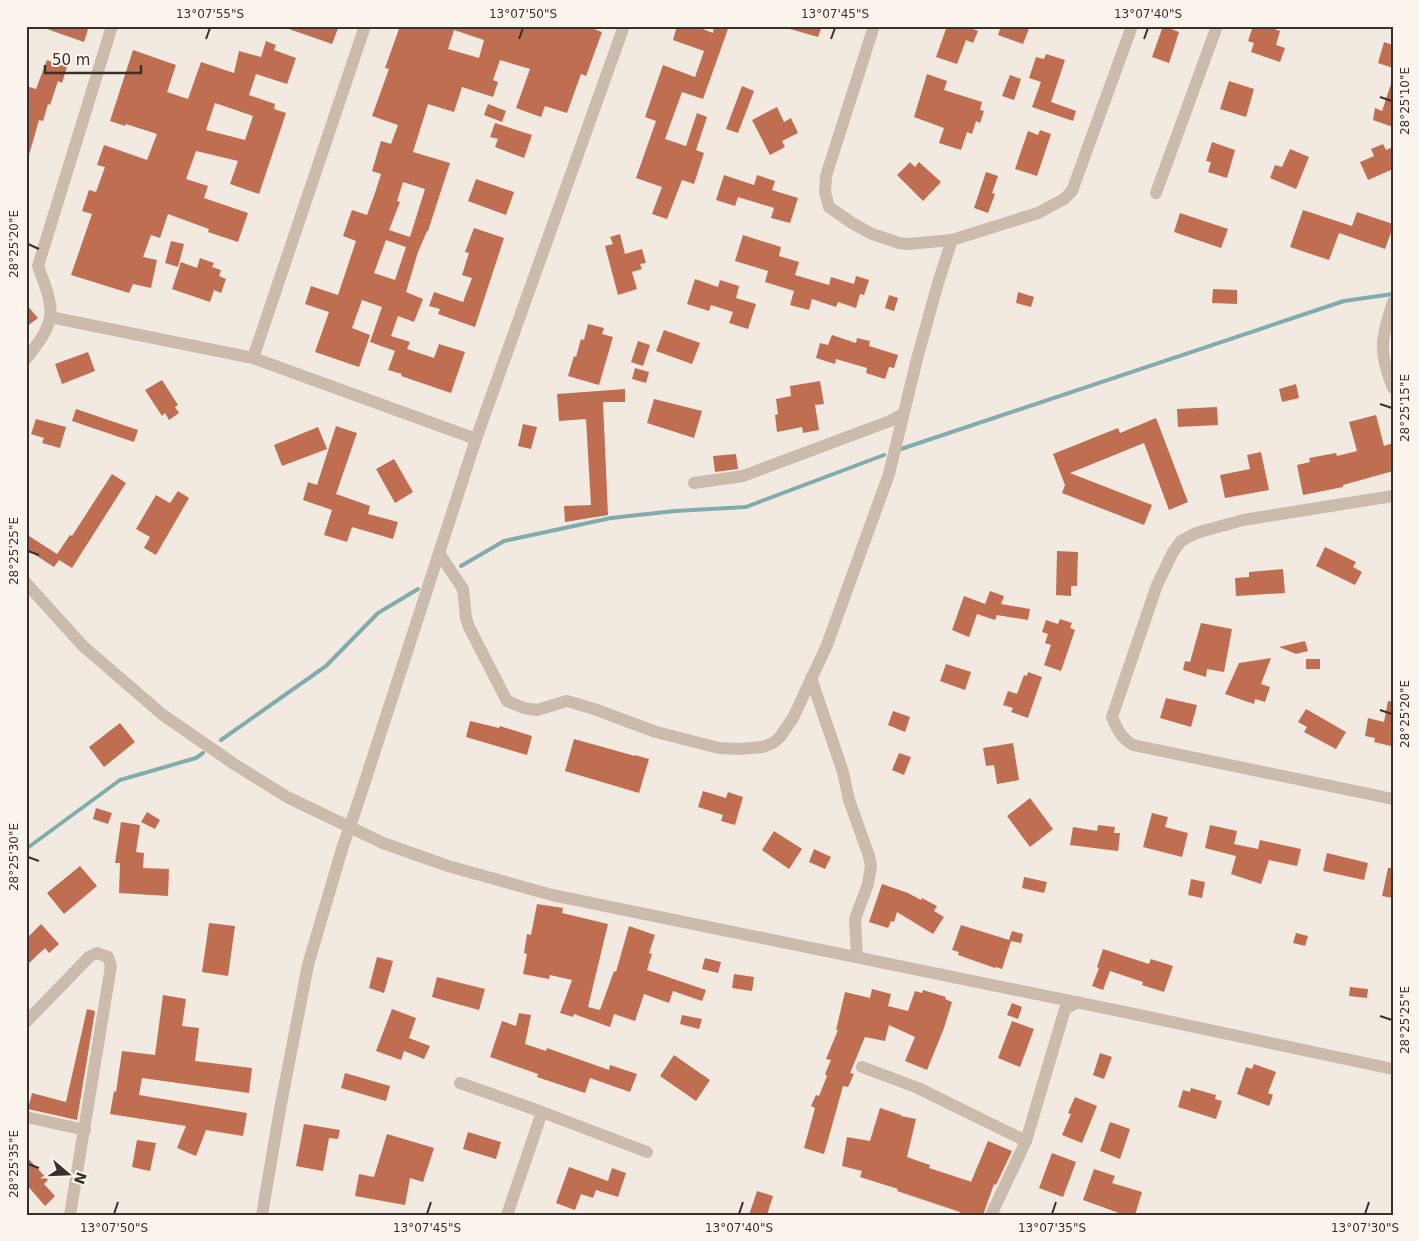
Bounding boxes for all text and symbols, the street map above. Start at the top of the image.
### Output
text: 13°07'55"S [176,7,244,21]
text: 13°07'50"S [489,7,557,21]
text: 13°07'45"S [801,7,869,21]
text: 13°07'40"S [1114,7,1182,21]
scale bar [45,42,141,74]
text: 50 m [52,51,90,69]
text: 28°25'10"E [1398,67,1412,135]
text: 28°25'20"E [7,210,21,278]
text: 28°25'15"E [1398,374,1412,442]
text: 28°25'25"E [7,517,21,585]
text: 28°25'20"E [1398,680,1412,748]
text: 28°25'30"E [7,823,21,891]
text: 28°25'25"E [1398,986,1412,1054]
text: 28°25'35"E [7,1130,21,1198]
north arrow [42,1148,92,1198]
text: N [71,1170,90,1186]
text: 13°07'50"S [80,1221,148,1235]
text: 13°07'45"S [393,1221,461,1235]
text: 13°07'40"S [705,1221,773,1235]
text: 13°07'35"S [1018,1221,1086,1235]
text: 13°07'30"S [1331,1221,1399,1235]

